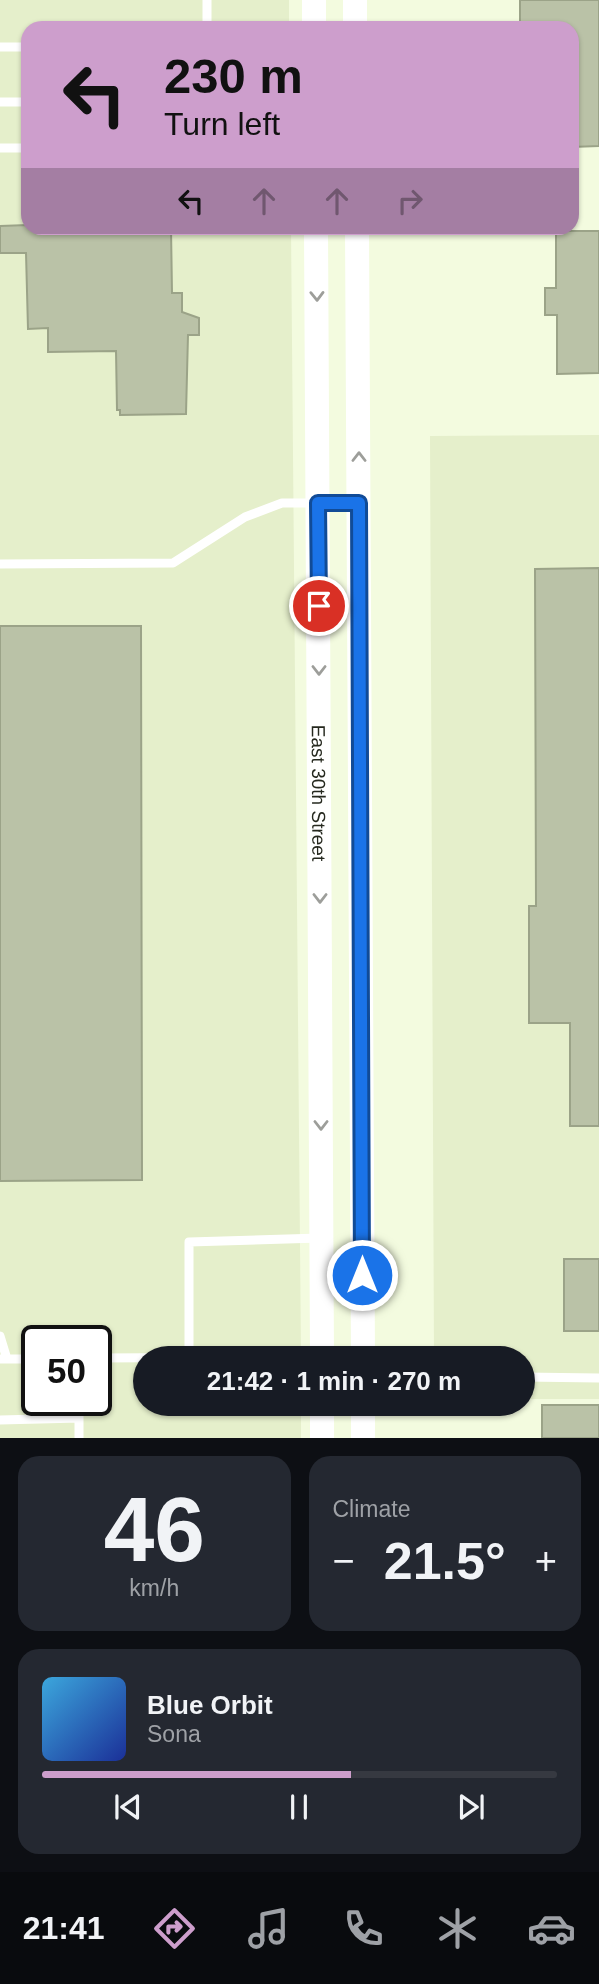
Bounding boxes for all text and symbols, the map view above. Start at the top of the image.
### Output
icon: left [49,49,140,140]
text: 230 m [164,49,303,103]
text: Turn left [164,106,280,142]
icon: left [172,182,210,220]
icon: ahead [245,182,283,220]
icon: ahead [318,182,356,220]
icon: right [391,182,429,220]
one-way arrow [309,291,325,301]
one-way arrow [351,451,366,462]
pin [289,576,349,636]
icon: arrive [300,587,338,625]
one-way arrow [311,665,327,676]
street label: East 30th Street [308,725,329,862]
one-way arrow [312,893,328,903]
one-way arrow [313,1120,329,1131]
position arrow [325,1238,399,1312]
speed limit sign: 50 [21,1325,112,1416]
text: 21:42 · 1 min · 270 m [207,1366,461,1396]
text: 46 [104,1479,205,1580]
text: Climate [333,1496,410,1522]
text: 21.5° [384,1532,506,1590]
text: − [333,1540,355,1582]
text: + [535,1540,557,1582]
text: km/h [129,1575,179,1601]
text: Blue Orbit [147,1690,273,1720]
text: Sona [147,1721,201,1747]
icon: previous [109,1788,147,1826]
icon: pause [280,1788,318,1826]
icon: next [452,1788,490,1826]
icon: directions [150,1904,199,1953]
icon: music [244,1904,293,1953]
icon: phone [339,1904,388,1953]
icon: climate [433,1904,482,1953]
icon: car [527,1904,576,1953]
text: 21:41 [23,1910,105,1946]

